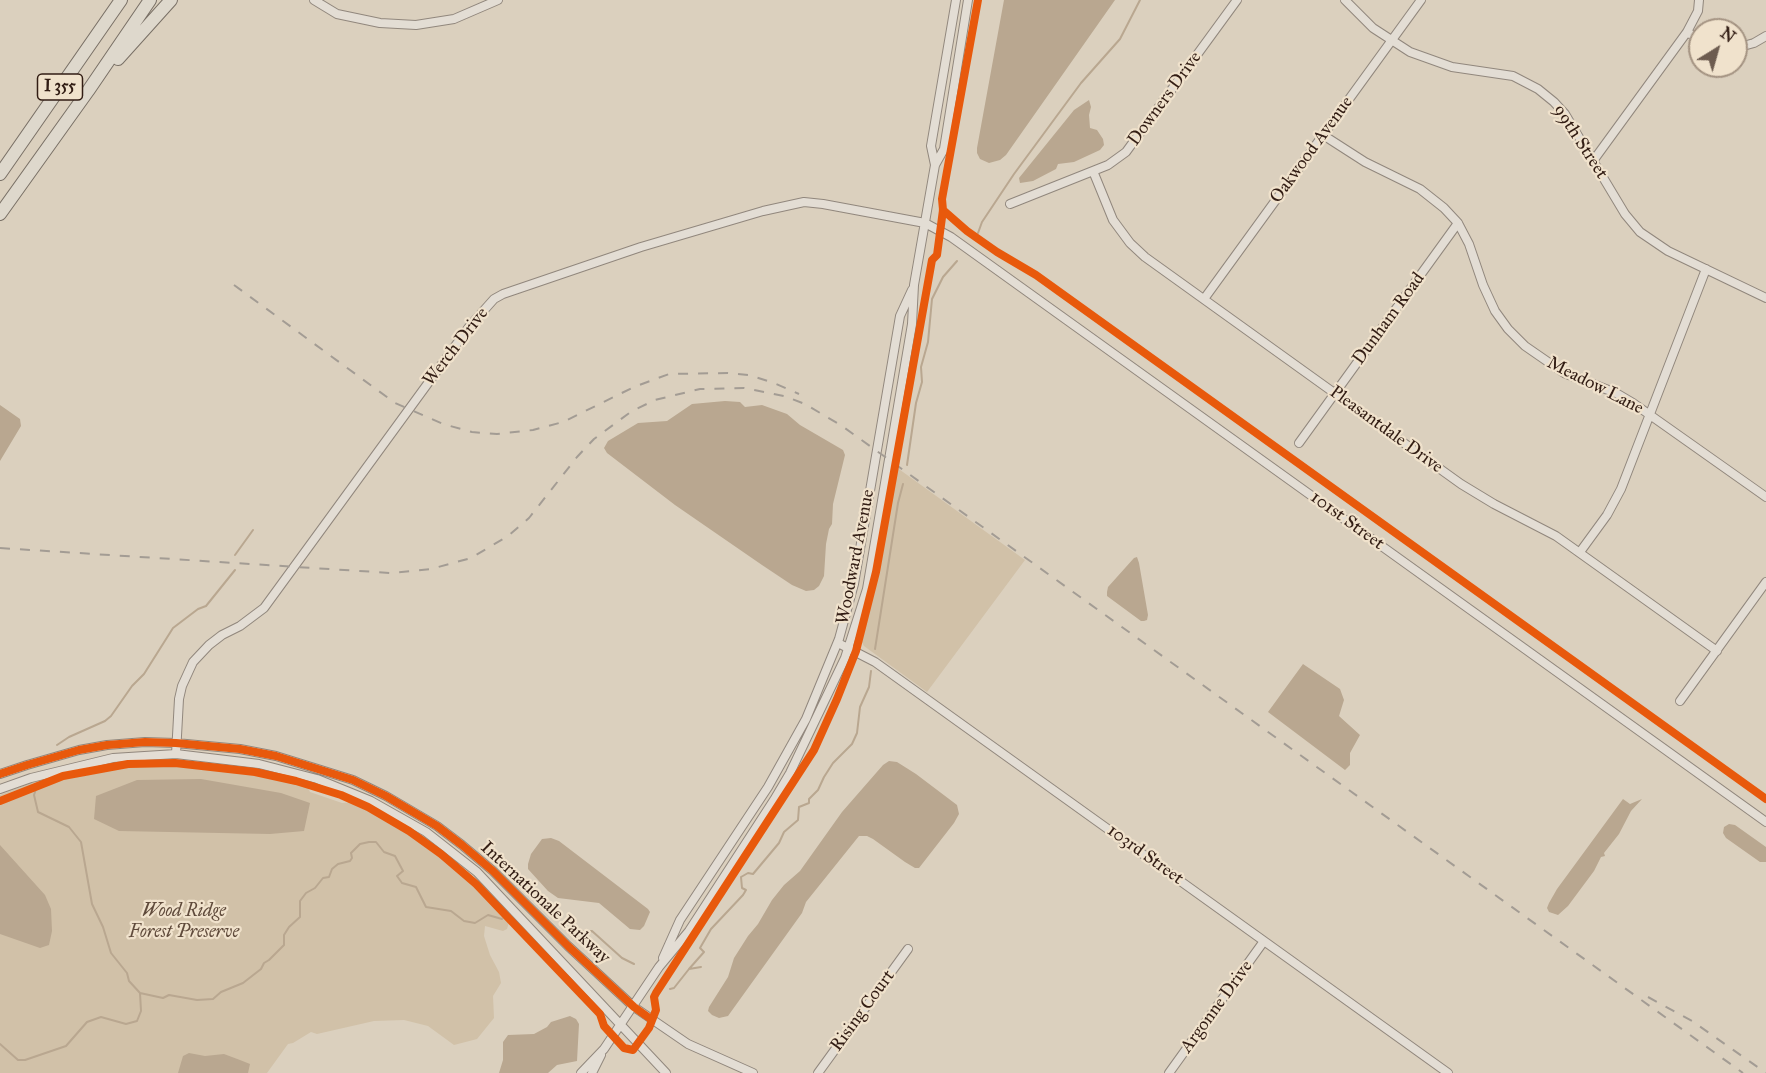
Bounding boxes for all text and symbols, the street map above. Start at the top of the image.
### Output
north arrow [1688,18,1748,78]
text: N [1717,23,1739,46]
street label: Downers Drive [1124,48,1206,150]
road number: I 355 [38,74,82,100]
street label: Oakwood Avenue [1266,92,1358,208]
street label: 99th Street [1548,101,1612,183]
street label: Dunham Road [1348,269,1430,369]
street label: Werch Drive [419,303,493,391]
street label: Meadow Lane [1543,352,1647,420]
street label: Pleasantdale Drive [1325,382,1447,478]
street label: 101st Street [1306,487,1388,555]
street label: Woodward Avenue [832,488,880,626]
street label: 103rd Street [1103,820,1187,890]
street label: Internationale Parkway [476,837,614,969]
park label: Wood Ridge Forest Preserve [129,901,239,944]
street label: Argonne Drive [1176,957,1258,1057]
street label: Rising Court [826,966,900,1056]

